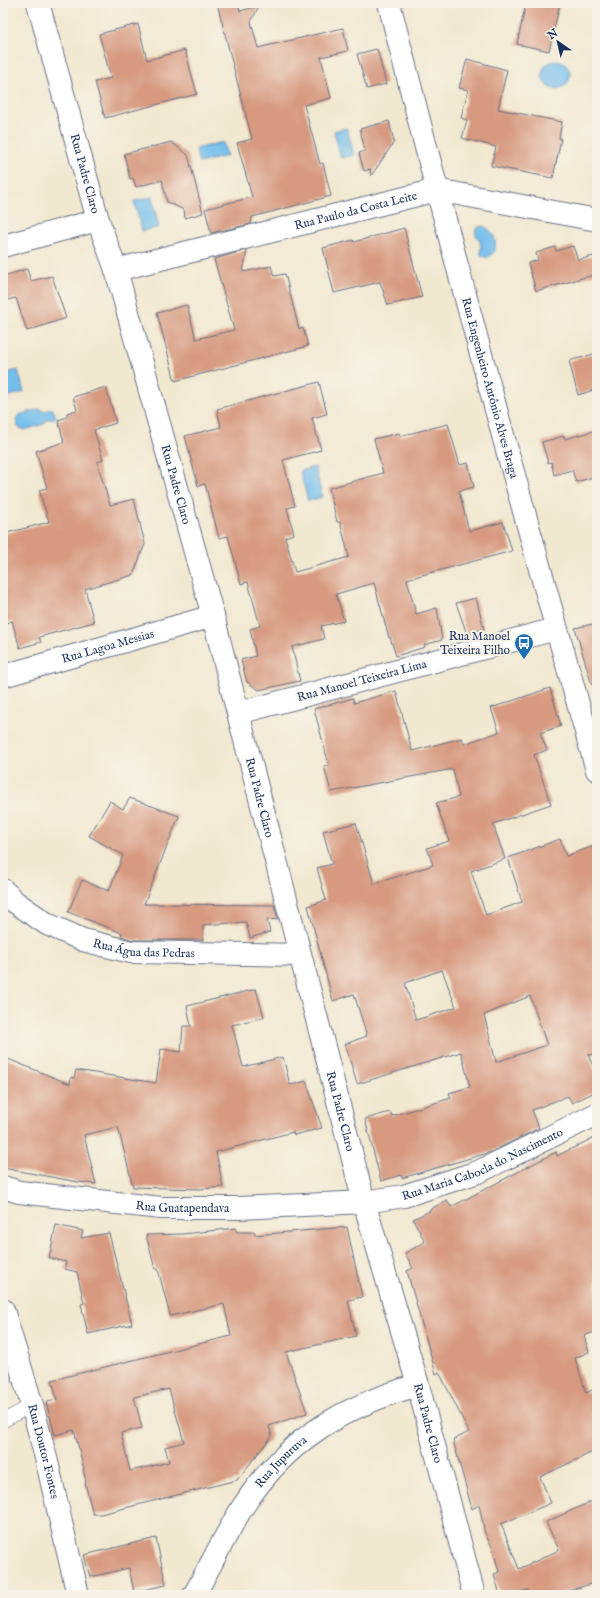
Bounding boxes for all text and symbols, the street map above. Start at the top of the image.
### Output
north arrow [538,22,578,62]
text: N [544,26,561,44]
street label: Rua Padre Claro [67,132,103,216]
street label: Rua Paulo da Costa Leite [293,188,419,233]
street label: Rua Engenheiro Antônio Alves Braga [459,296,522,481]
street label: Rua Padre Claro [158,443,195,527]
street label: Rua Lagoa Messias [60,626,156,666]
place label: Rua Manoel Teixeira Filho [440,629,511,658]
bus stop icon: Rua Manoel Teixeira Filho [513,632,535,660]
street label: Rua Manoel Teixeira Lima [295,656,429,705]
street label: Rua Padre Claro [242,756,277,840]
street label: Rua Água das Pedras [91,935,195,961]
street label: Rua Padre Claro [323,1070,358,1153]
street label: Rua Maria Cabocla do Nascimento [400,1124,566,1204]
street label: Rua Guatapendava [135,1198,230,1217]
street label: Rua Padre Claro [410,1382,446,1465]
street label: Rua Doutor Fontes [25,1402,63,1500]
street label: Rua Jupuruva [251,1432,310,1491]

